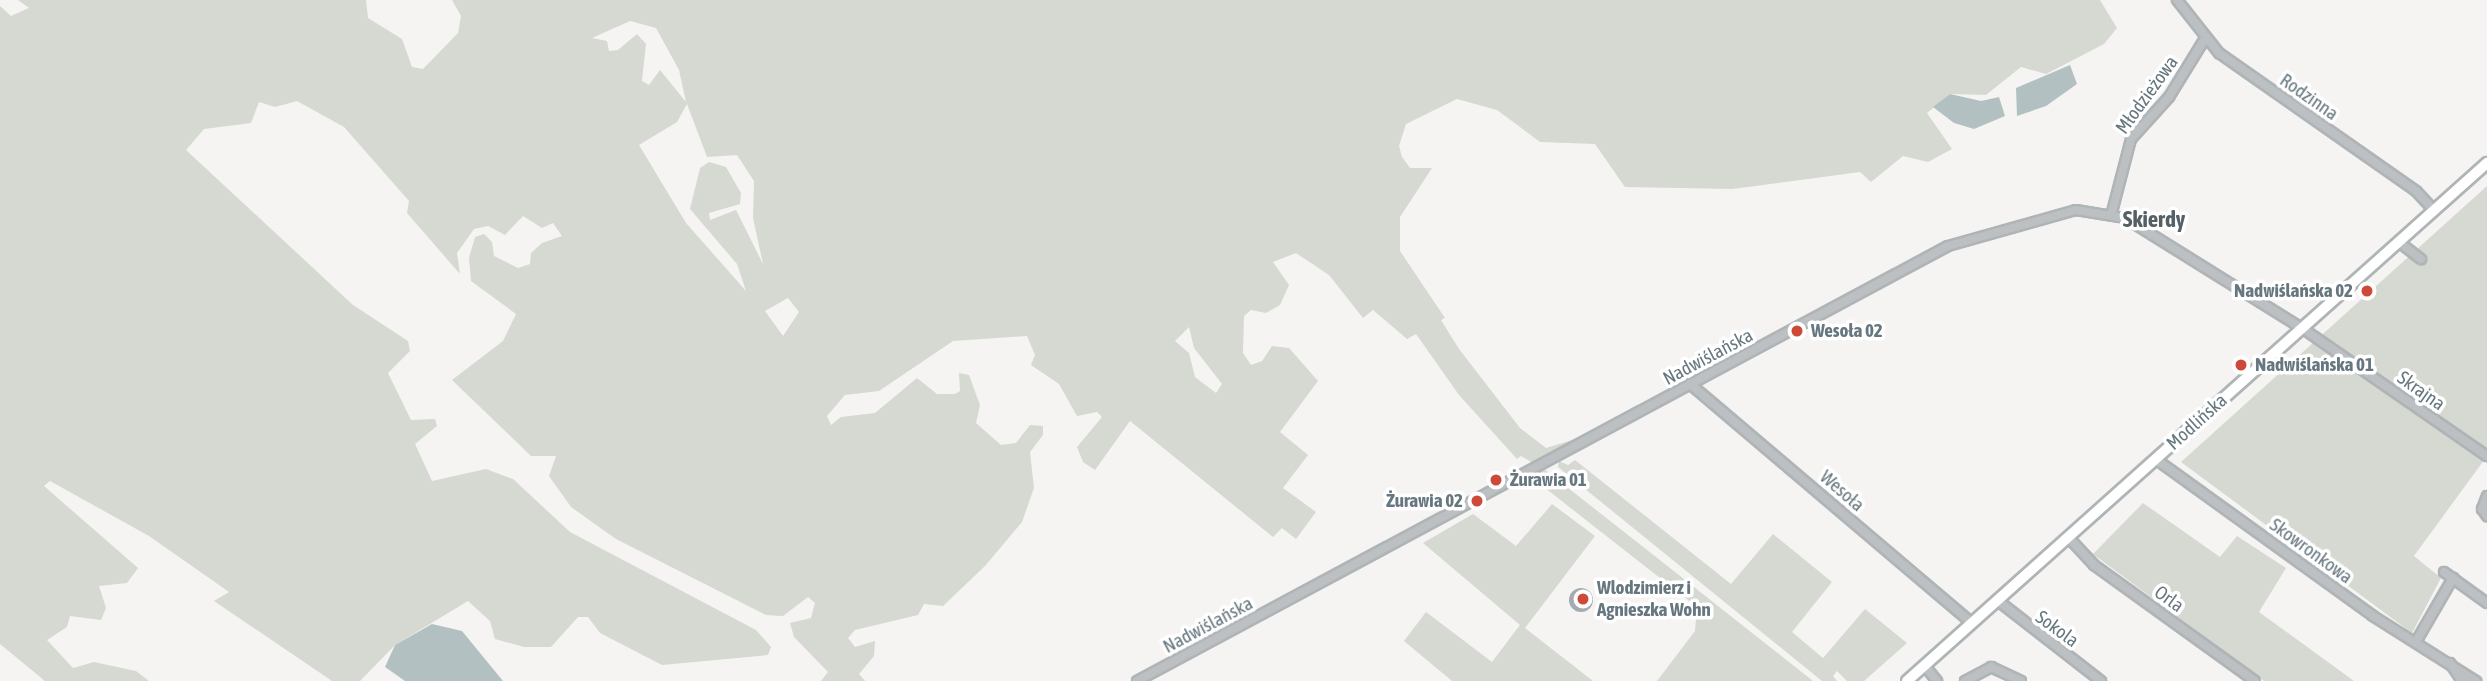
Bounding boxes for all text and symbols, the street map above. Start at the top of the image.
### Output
street label: Młodzieżowa [2111,52,2183,138]
street label: Rodzinna [2275,69,2343,125]
district label: Skierdy [2123,205,2185,233]
place label: Nadwiślańska 02 [2234,280,2353,302]
marker: Nadwiślańska 02 [2359,283,2375,299]
place label: Wesoła 02 [1811,320,1883,342]
marker: Wesoła 02 [1789,323,1805,339]
street label: Nadwiślańska [1659,324,1757,390]
place label: Nadwiślańska 01 [2255,354,2374,376]
marker: Nadwiślańska 01 [2233,357,2249,373]
street label: Skrajna [2393,367,2449,415]
street label: Modlińska [2162,389,2232,455]
street label: Wesoła [1815,466,1869,516]
place label: Żurawia 01 [1510,469,1587,491]
marker: Żurawia 01 [1488,472,1504,488]
place label: Żurawia 02 [1386,490,1463,512]
marker: Żurawia 02 [1469,493,1485,509]
street label: Skowronkowa [2265,513,2357,589]
place label: Wlodzimierz i Agnieszka Wohn [1597,577,1711,621]
street label: Orla [2150,581,2188,617]
marker: Wlodzimierz i Agnieszka Wohn [1575,591,1591,607]
street label: Nadwiślańska [1159,592,1257,658]
street label: Sokola [2031,606,2083,652]

